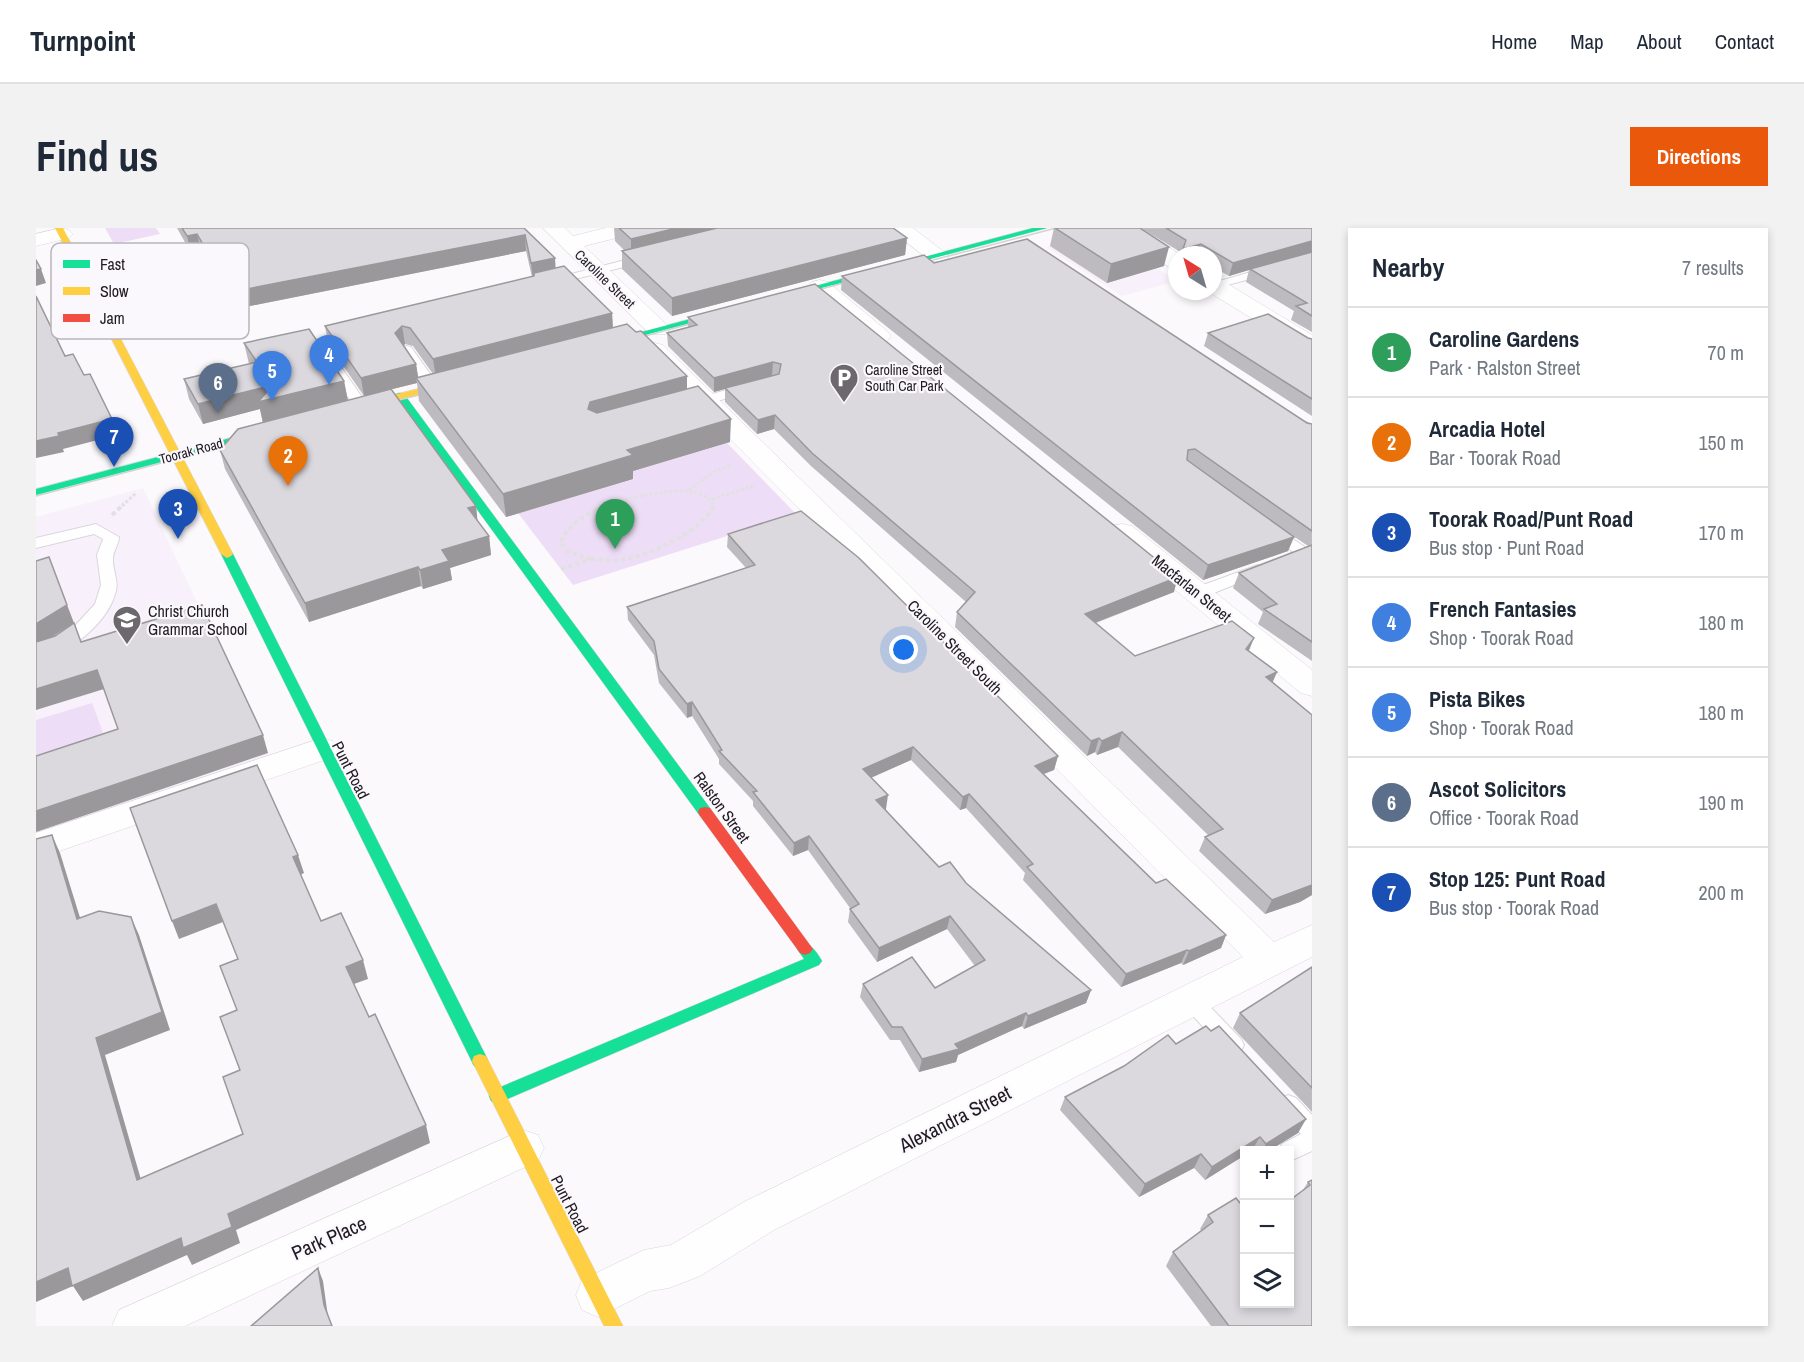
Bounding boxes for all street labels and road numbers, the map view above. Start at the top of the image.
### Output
street label: Caroline Street [571,246,639,312]
street label: Toorak Road [157,434,225,468]
street label: Macfarlan Street [1148,549,1237,627]
street label: Caroline Street South [903,595,1007,699]
street label: Punt Road [327,737,375,803]
street label: Ralston Street [689,767,756,847]
street label: Alexandra Street [893,1079,1016,1159]
street label: Punt Road [546,1171,594,1237]
street label: Park Place [287,1209,371,1266]

